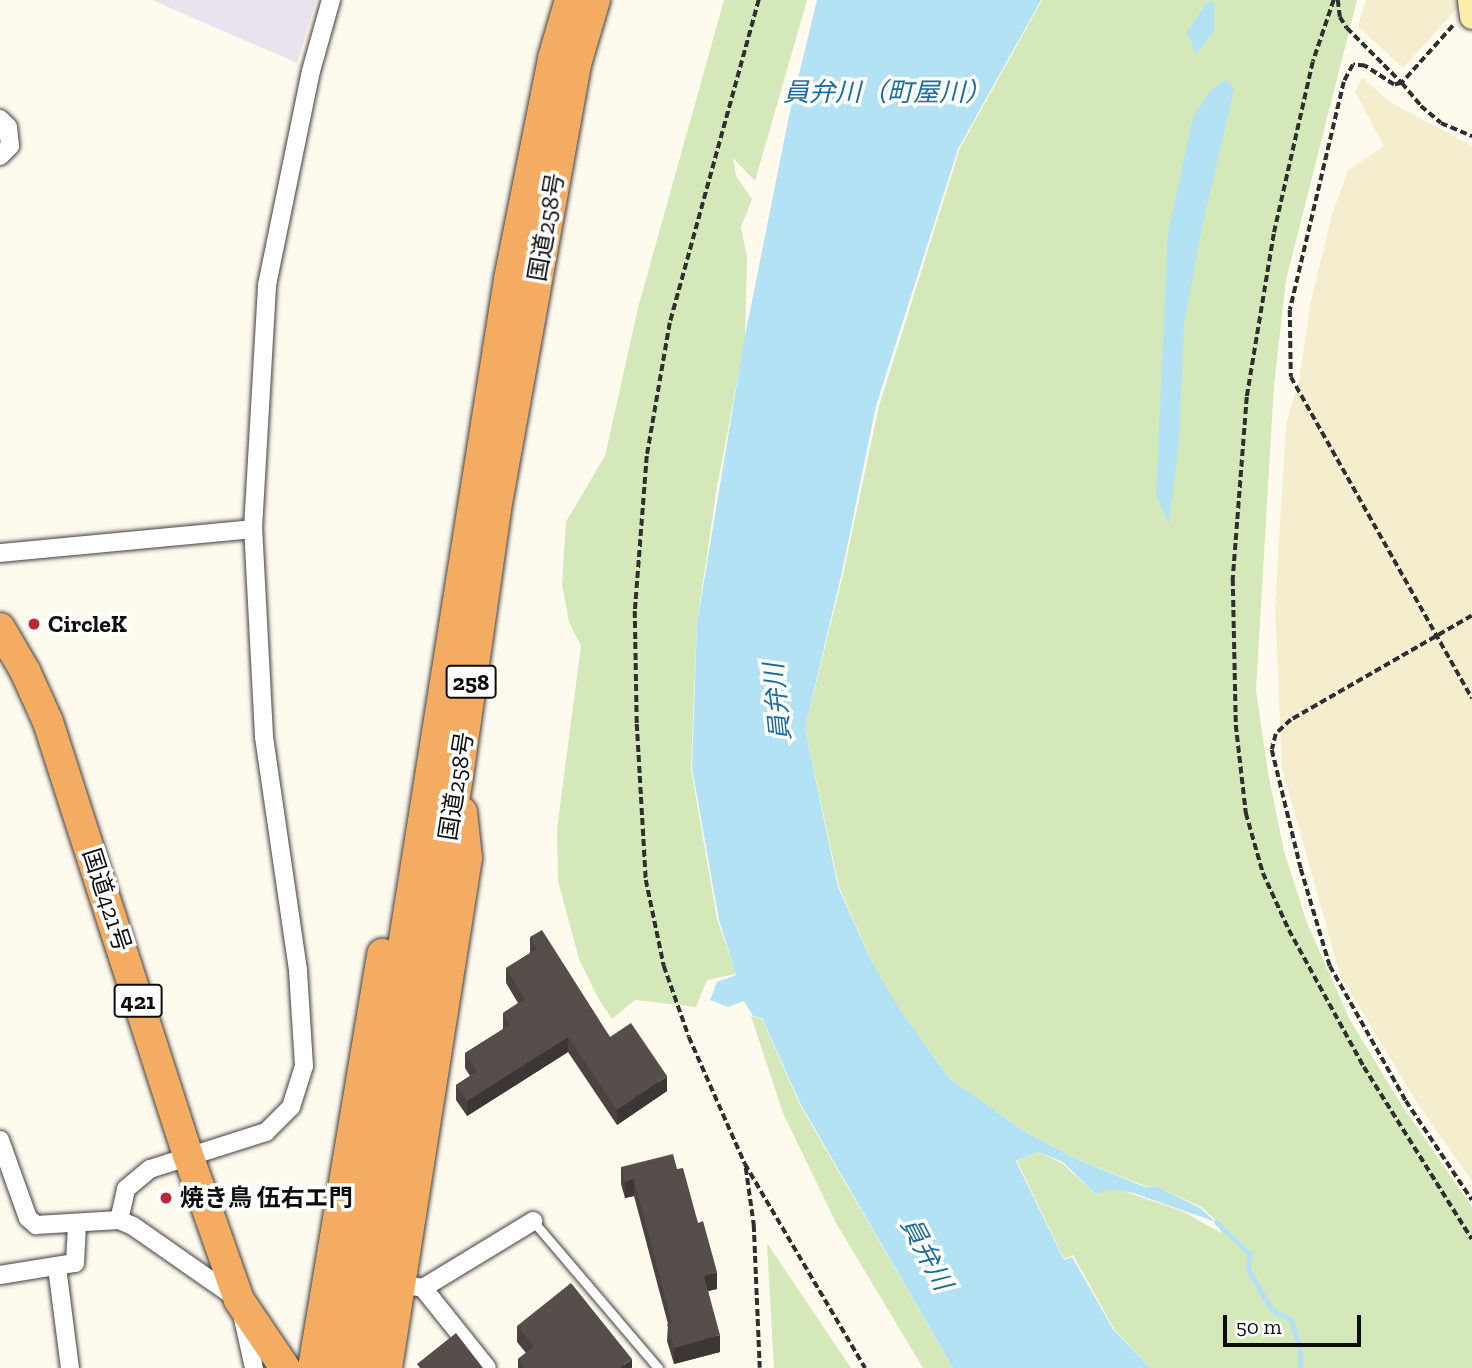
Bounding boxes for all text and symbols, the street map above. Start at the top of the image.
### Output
water label: 員弁川（町屋川） [783,77,991,109]
street label: 国道258号 [522,171,570,283]
place label: CircleK [48,610,127,638]
marker: CircleK [26,616,42,632]
road number: 258 [445,662,497,702]
water label: 員弁川 [758,662,798,742]
street label: 国道258号 [433,730,479,842]
street label: 国道421号 [77,845,137,955]
road number: 421 [114,982,162,1020]
place label: 焼き鳥 伍右エ門 [180,1184,352,1212]
marker: 焼き鳥 伍右エ門 [158,1190,174,1206]
water label: 員弁川 [894,1212,958,1296]
scale bar [1227,1302,1365,1346]
text: 50 m [1236,1314,1282,1339]

